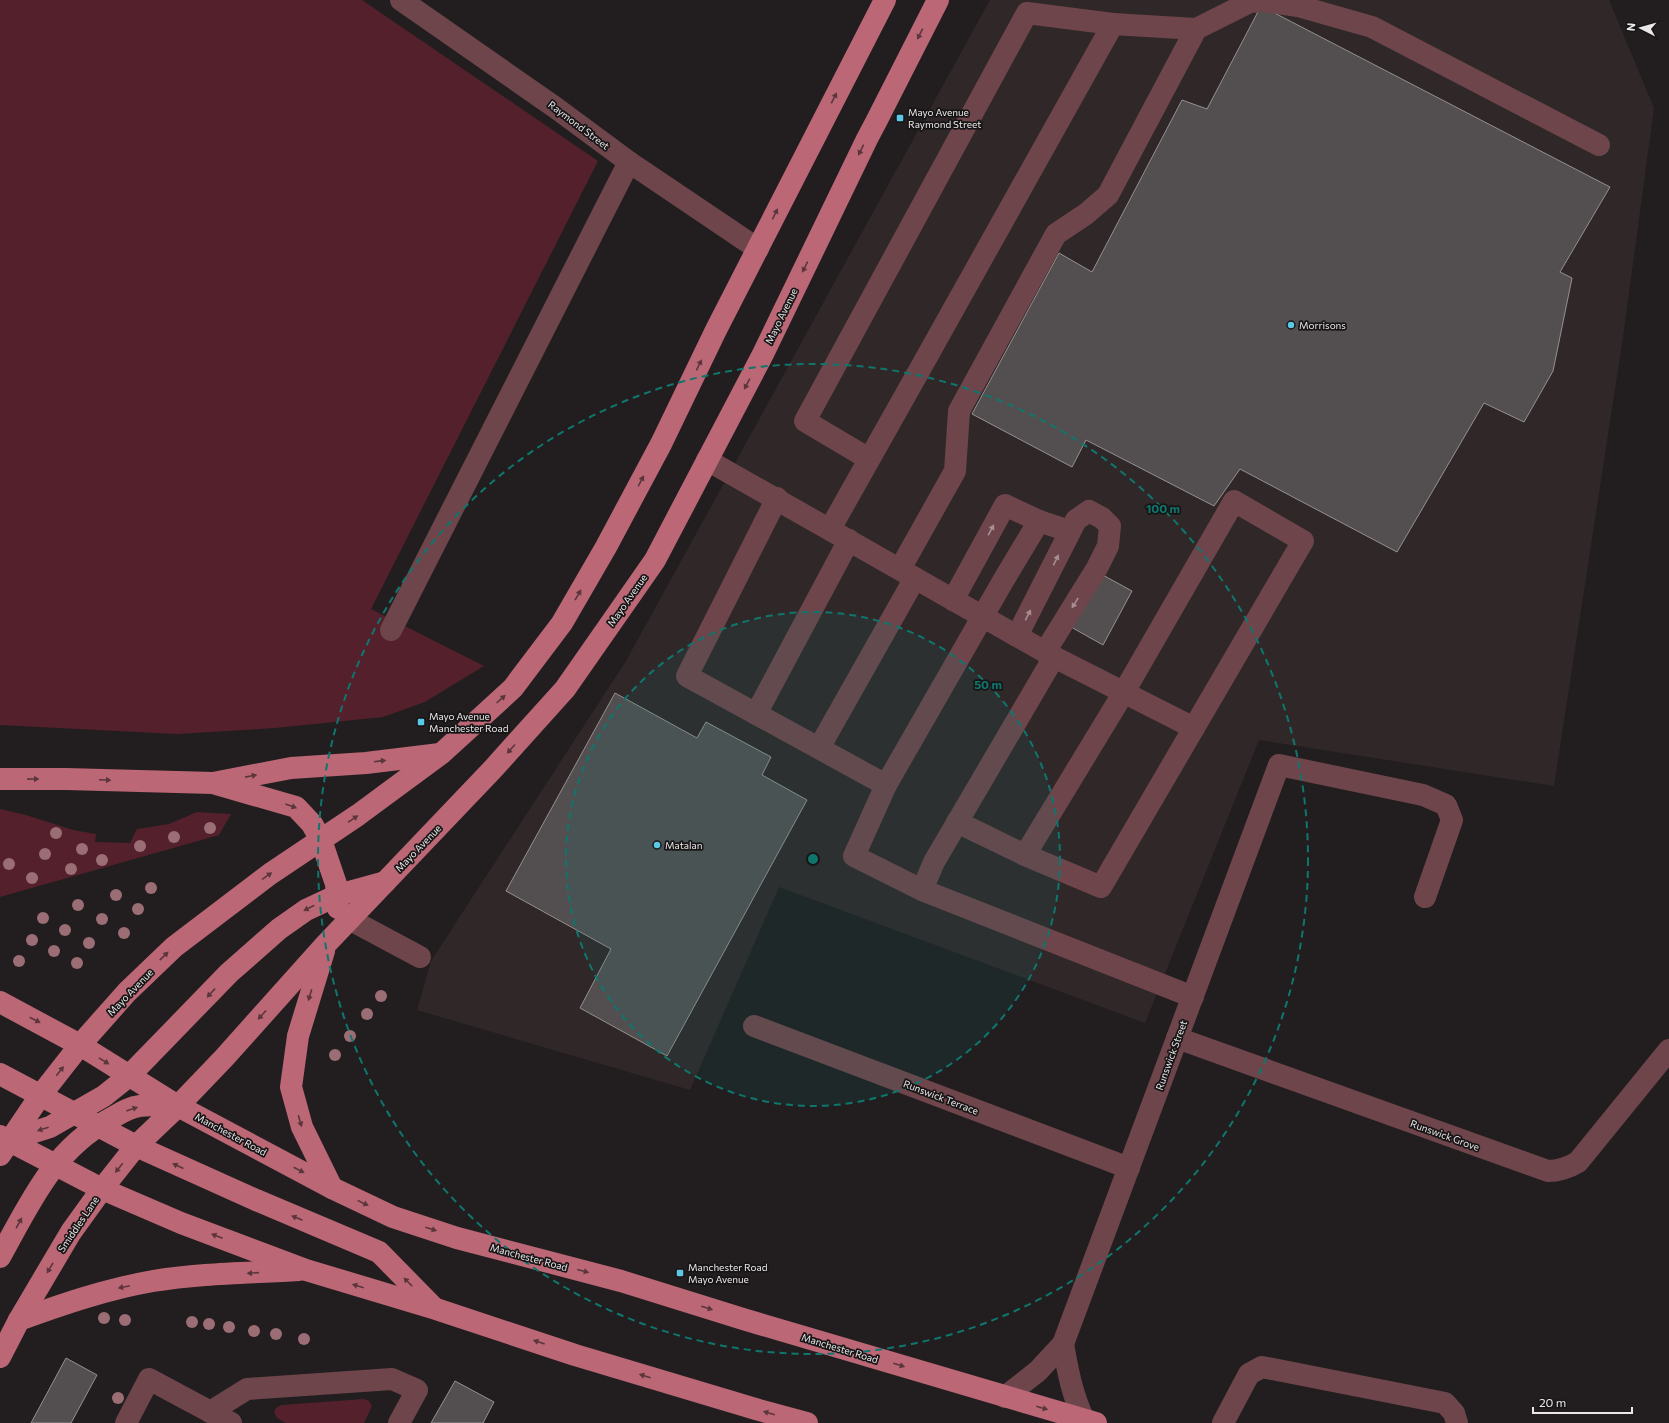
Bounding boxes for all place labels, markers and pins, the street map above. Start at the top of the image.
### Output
place label: Mayo Avenue Raymond Street [908,106,981,130]
marker: Mayo Avenue Raymond Street [895,113,905,123]
place label: Morrisons [1299,319,1346,331]
marker: Morrisons [1286,320,1296,330]
place label: Mayo Avenue Manchester Road [429,710,509,734]
marker: Mayo Avenue Manchester Road [416,717,426,727]
place label: Matalan [665,839,703,851]
marker: Matalan [652,840,662,850]
centre of rings [806,852,820,866]
place label: Manchester Road Mayo Avenue [688,1261,768,1285]
marker: Manchester Road Mayo Avenue [675,1268,685,1278]

